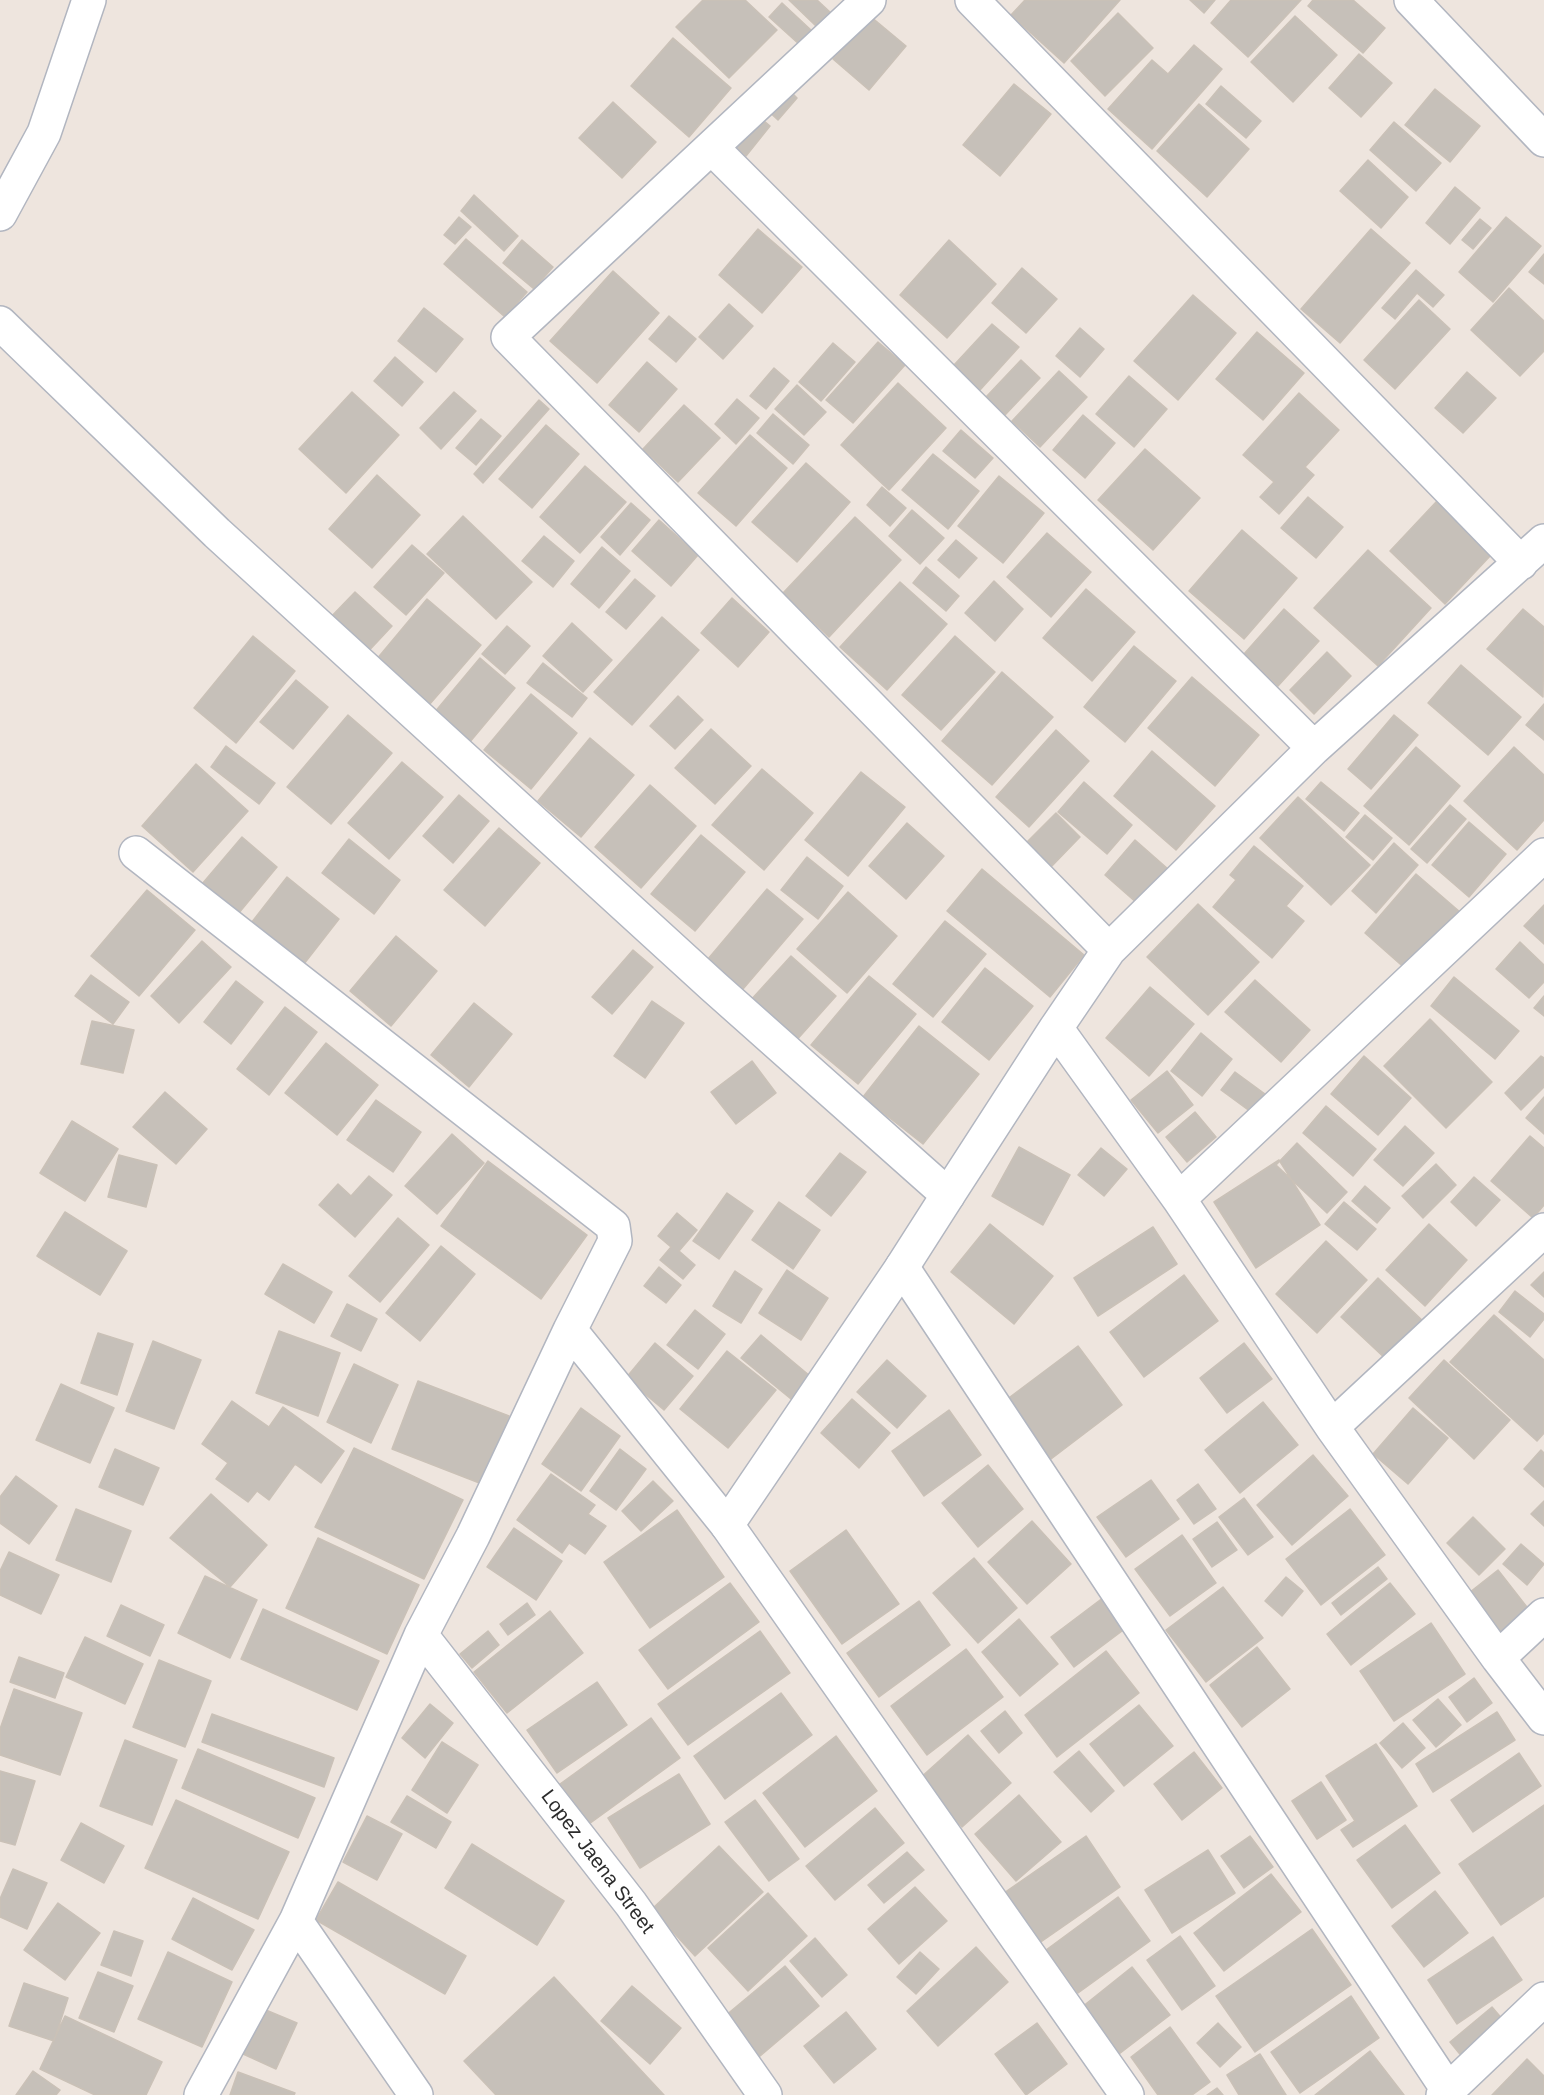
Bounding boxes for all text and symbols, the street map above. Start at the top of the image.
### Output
street label: Lopez Jaena Street [535,1786,659,1938]

